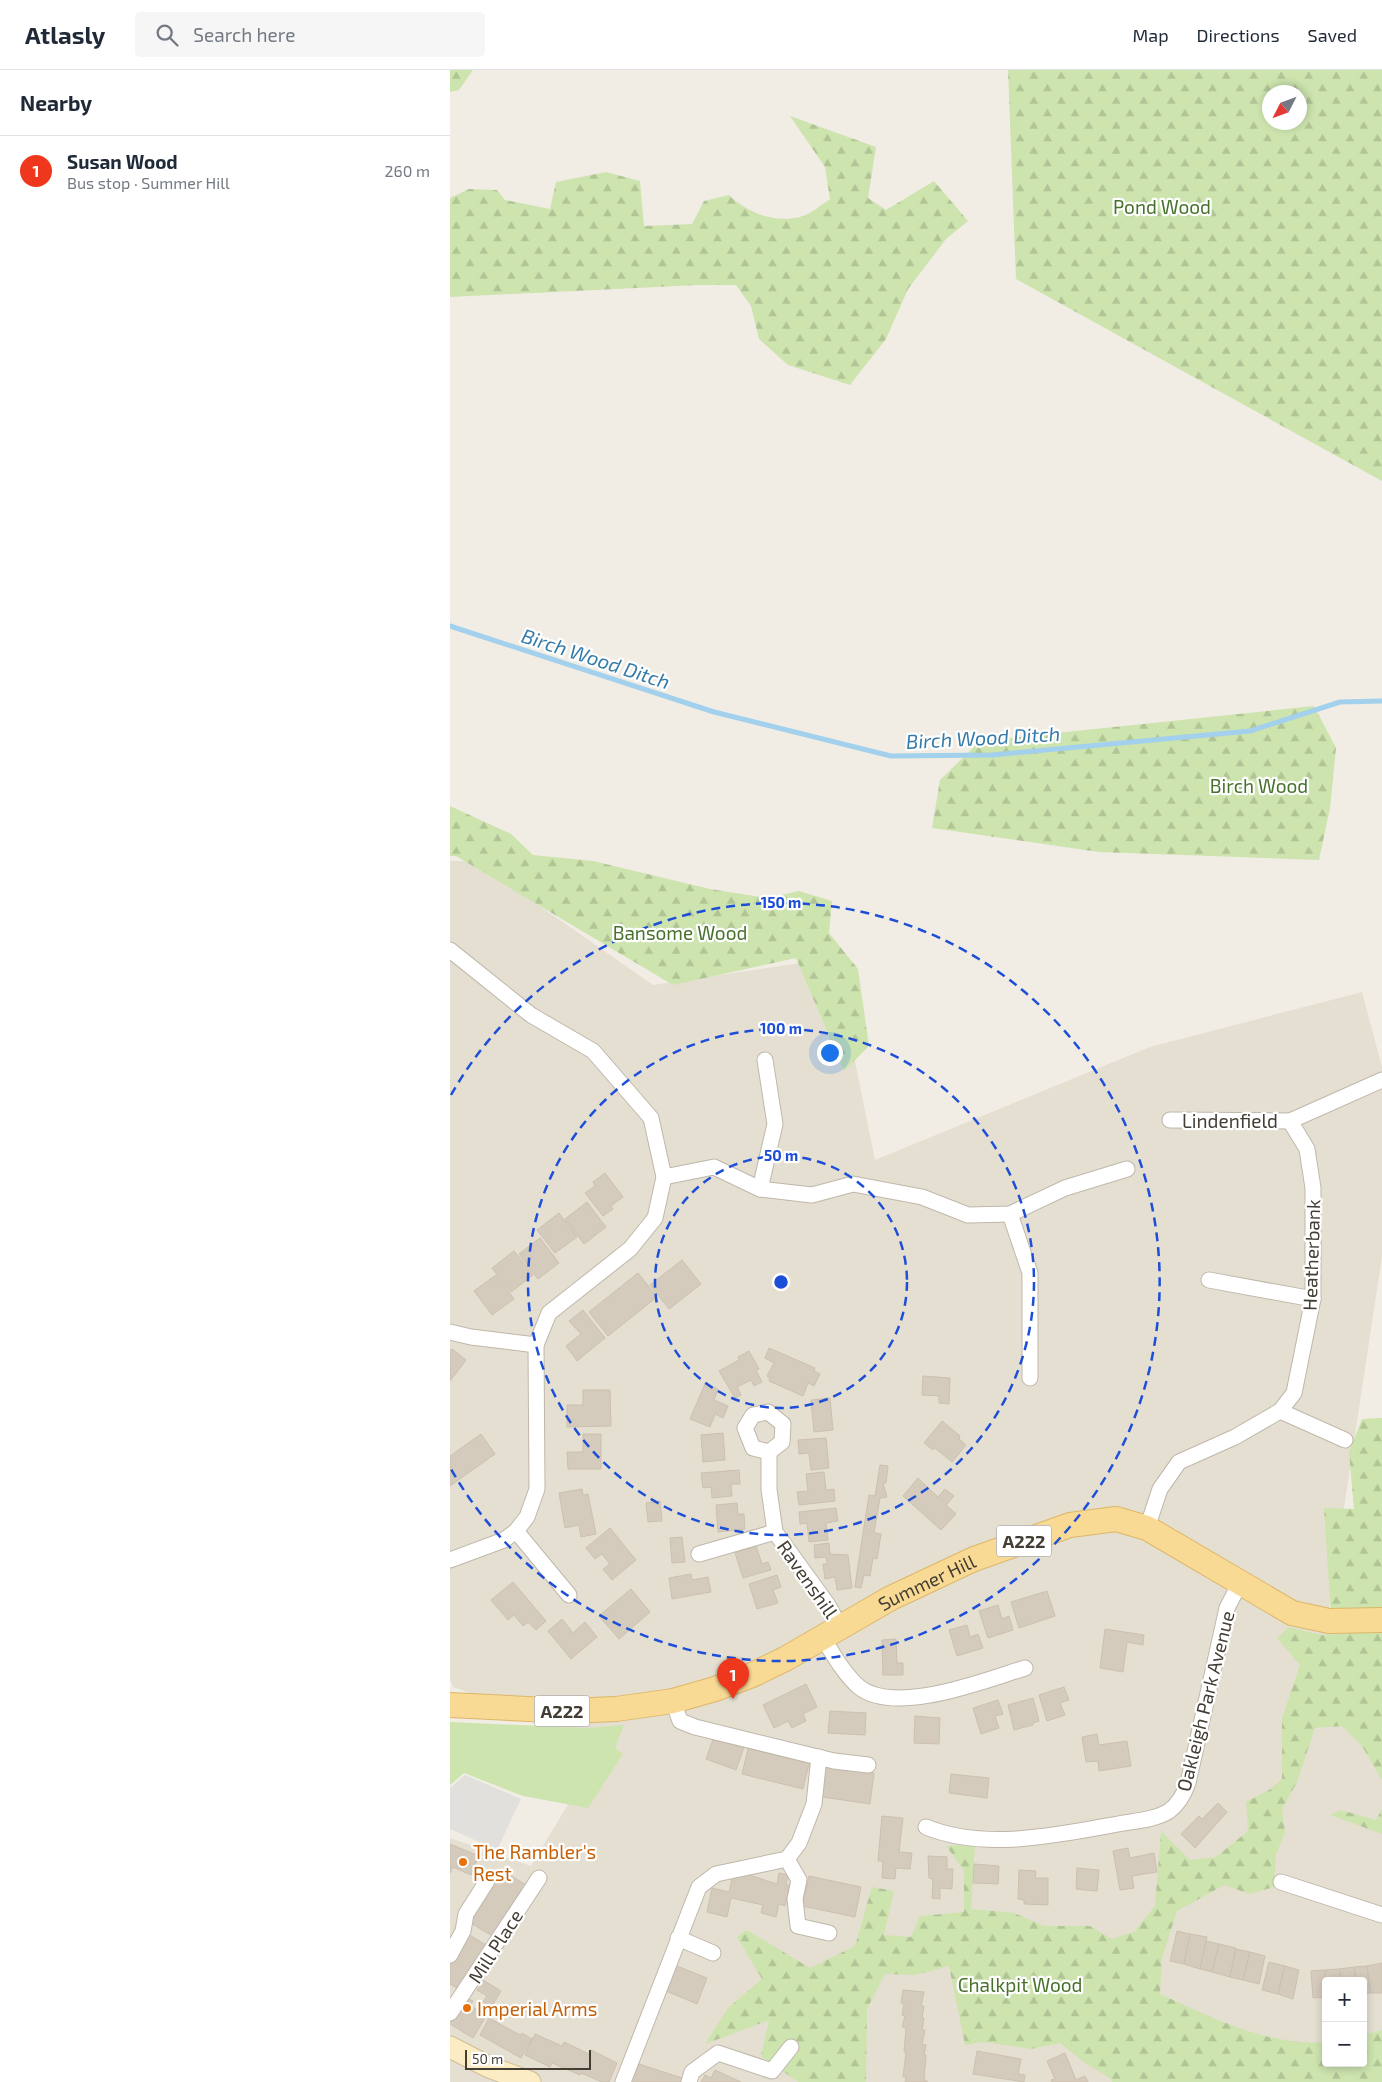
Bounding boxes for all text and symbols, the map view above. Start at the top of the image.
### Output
search box [135,12,485,57]
text: Atlasly [25,20,105,49]
icon: search [153,21,181,49]
text: Search here [193,23,295,46]
text: Map [1132,24,1169,46]
text: Directions [1197,24,1280,46]
text: Saved [1308,24,1357,46]
north arrow [1262,85,1307,130]
text: Nearby [20,90,92,115]
text: Susan Wood [67,150,178,173]
text: 1 [33,161,39,180]
text: 260 m [385,161,430,180]
text: Bus stop · Summer Hill [67,173,230,192]
park label: Pond Wood [1113,195,1211,218]
water label: Birch Wood Ditch [519,623,673,693]
water label: Birch Wood Ditch [905,721,1061,753]
park label: Birch Wood [1210,774,1308,797]
text: 150 m [761,893,801,911]
park label: Bansome Wood [613,921,747,944]
text: 100 m [760,1019,802,1037]
your location [817,1040,843,1066]
street label: Lindenfield [1182,1109,1278,1132]
text: 50 m [764,1146,798,1164]
street label: Heatherbank [1298,1199,1324,1311]
centre of rings [772,1273,790,1291]
road number: A222 [996,1525,1052,1556]
street label: Ravenshill [773,1536,843,1623]
street label: Summer Hill [873,1548,979,1615]
street label: Oakleigh Park Avenue [1171,1608,1239,1794]
pin: 1 [717,1658,749,1699]
road number: A222 [534,1695,590,1726]
place label: The Rambler's Rest [473,1840,596,1885]
marker: The Rambler's Rest [457,1856,469,1868]
street label: Mill Place [463,1905,527,1987]
park label: Chalkpit Wood [958,1973,1082,1996]
map controls [1322,1977,1367,2067]
button: + [1322,1977,1367,2022]
place label: Imperial Arms [477,1997,597,2020]
marker: Imperial Arms [461,2002,473,2014]
button: − [1322,2022,1367,2067]
scale bar [465,2047,591,2070]
text: 50 m [472,2050,503,2067]

